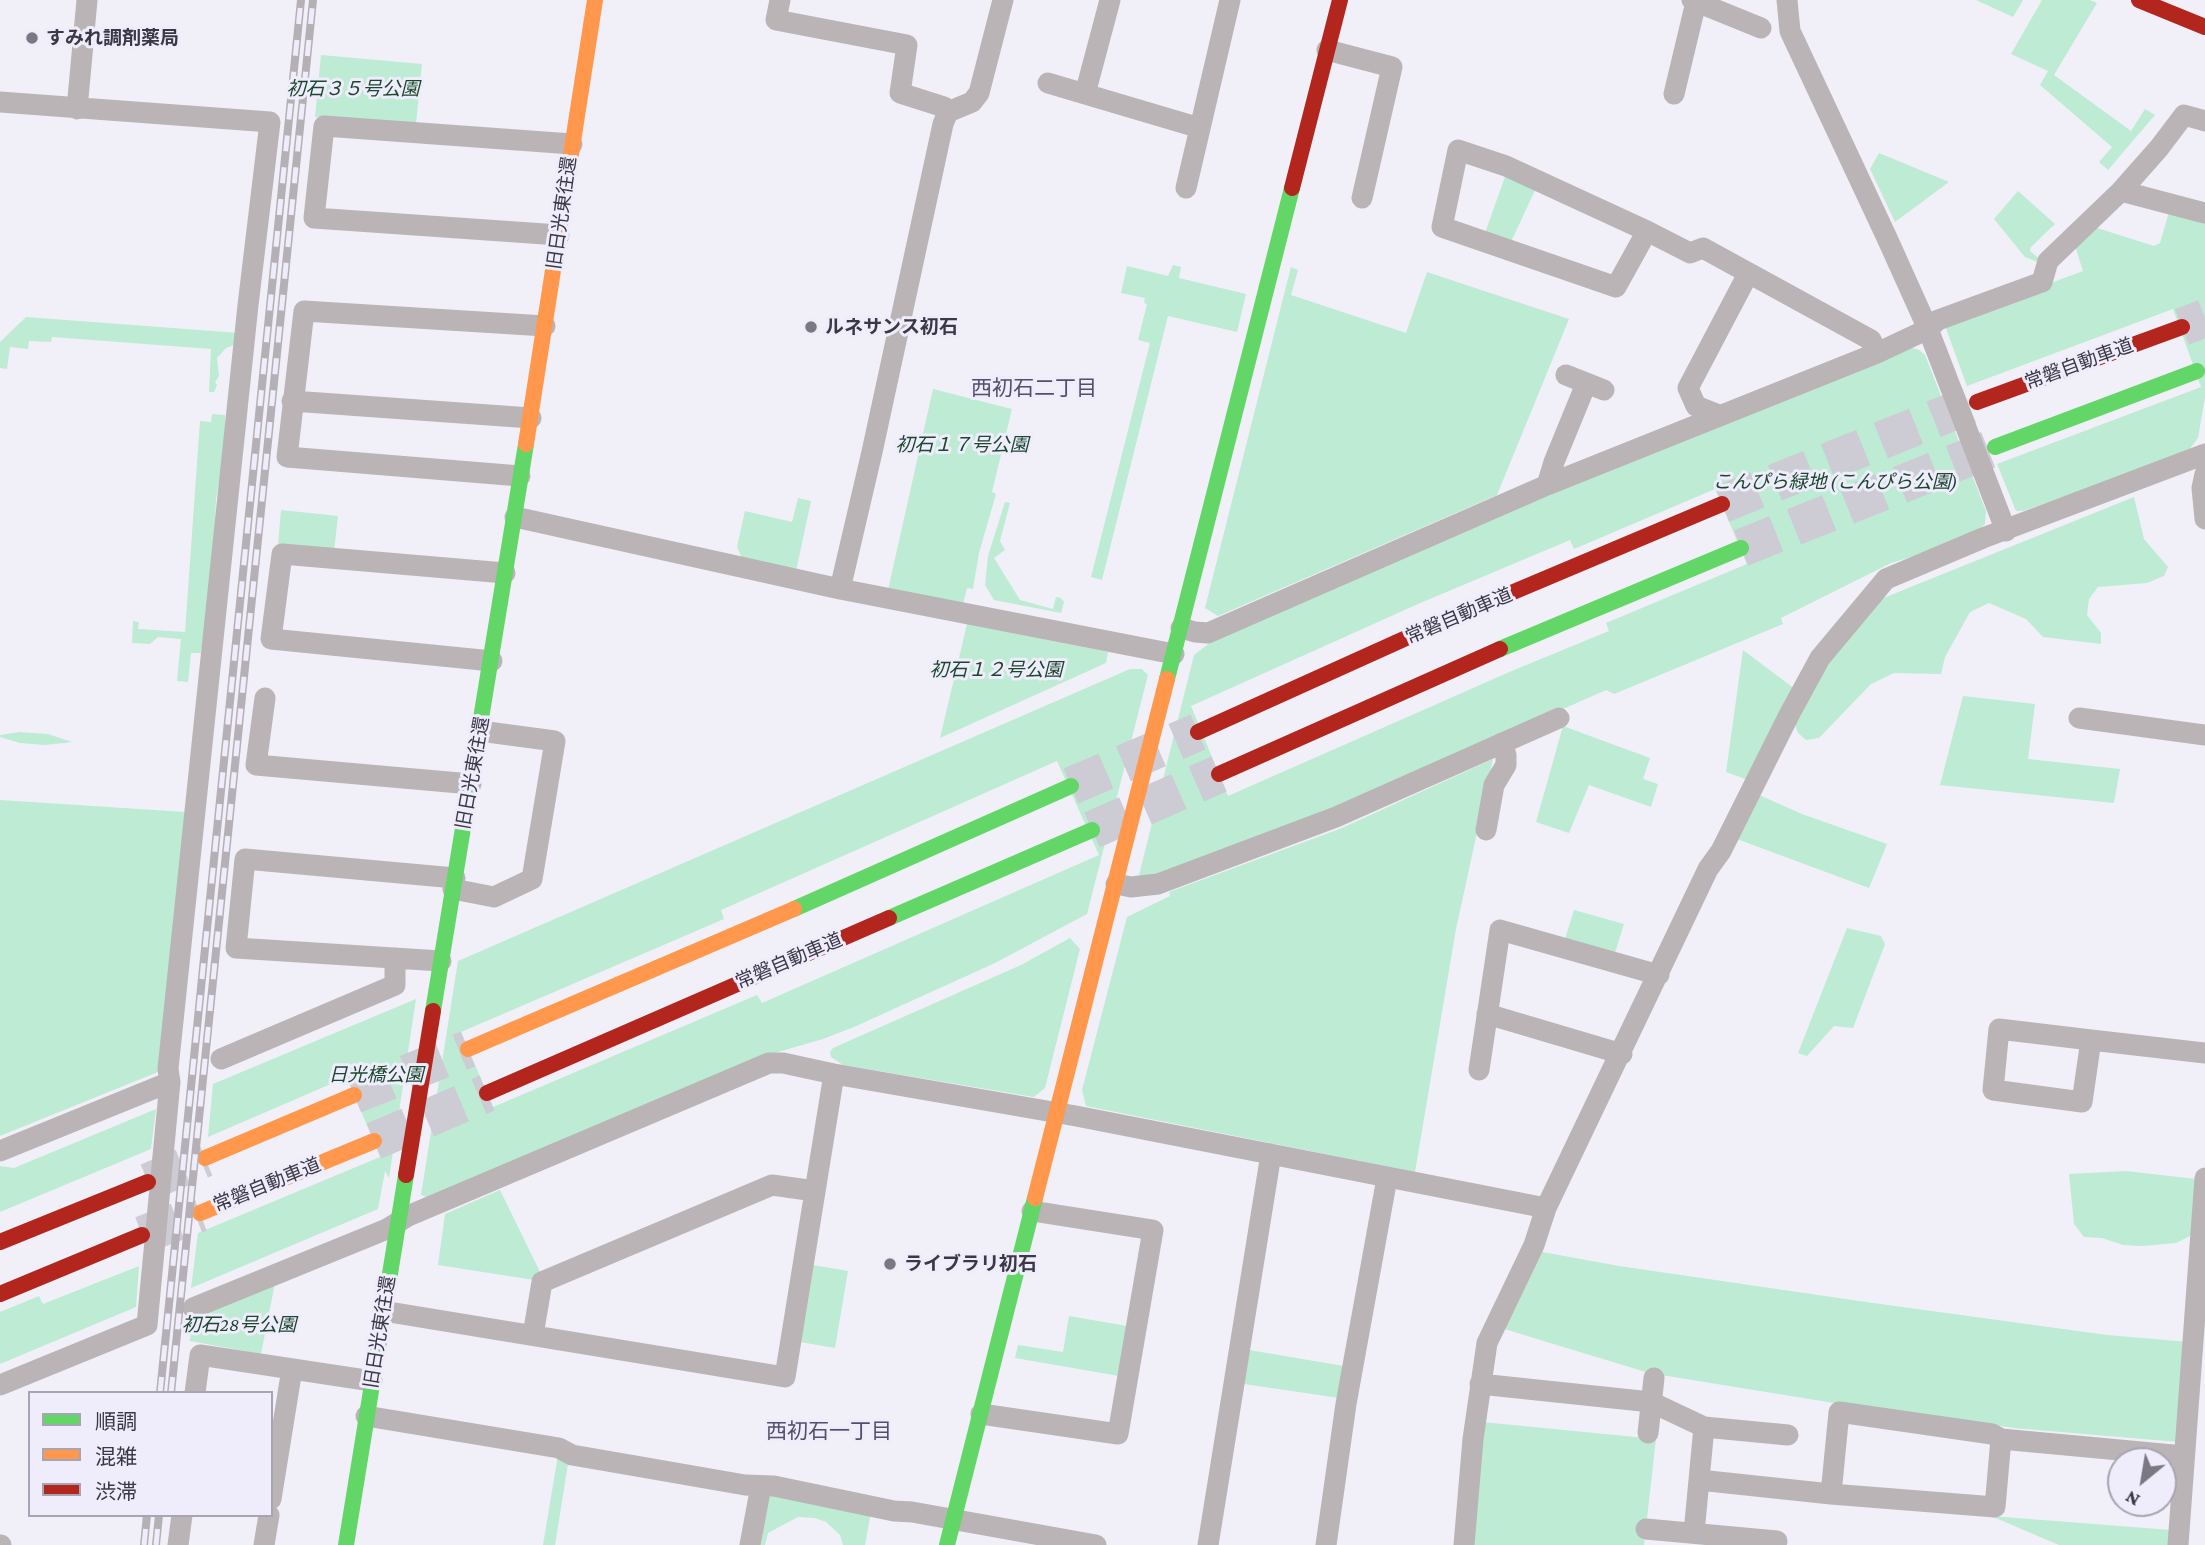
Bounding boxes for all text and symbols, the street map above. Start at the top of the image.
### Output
place label: すみれ調剤薬局 [46,27,179,49]
marker: すみれ調剤薬局 [24,30,40,46]
park label: 初石３５号公園 [287,78,419,100]
street label: 旧日光東往還 [543,155,581,271]
place label: ルネサンス初石 [825,316,958,338]
marker: ルネサンス初石 [803,319,819,335]
street label: 常磐自動車道 [2022,334,2136,394]
district label: 西初石二丁目 [971,376,1097,402]
park label: 初石１７号公園 [896,434,1028,456]
park label: こんぴら緑地 (こんぴら公園) [1713,471,1957,493]
street label: 常磐自動車道 [1402,583,1516,649]
park label: 初石１２号公園 [930,659,1062,681]
street label: 旧日光東往還 [452,715,494,831]
street label: 常磐自動車道 [732,928,846,994]
park label: 日光橋公園 [329,1064,423,1086]
street label: 常磐自動車道 [210,1153,324,1217]
place label: ライブラリ初石 [904,1253,1037,1275]
marker: ライブラリ初石 [882,1256,898,1272]
street label: 旧日光東往還 [360,1274,400,1390]
park label: 初石28号公園 [182,1314,296,1336]
legend [28,1391,273,1517]
text: 順調 [95,1410,137,1434]
district label: 西初石一丁目 [766,1419,892,1445]
text: 混雑 [95,1445,137,1469]
north arrow [2107,1447,2177,1517]
text: 渋滞 [95,1480,137,1504]
text: N [2121,1487,2143,1511]

